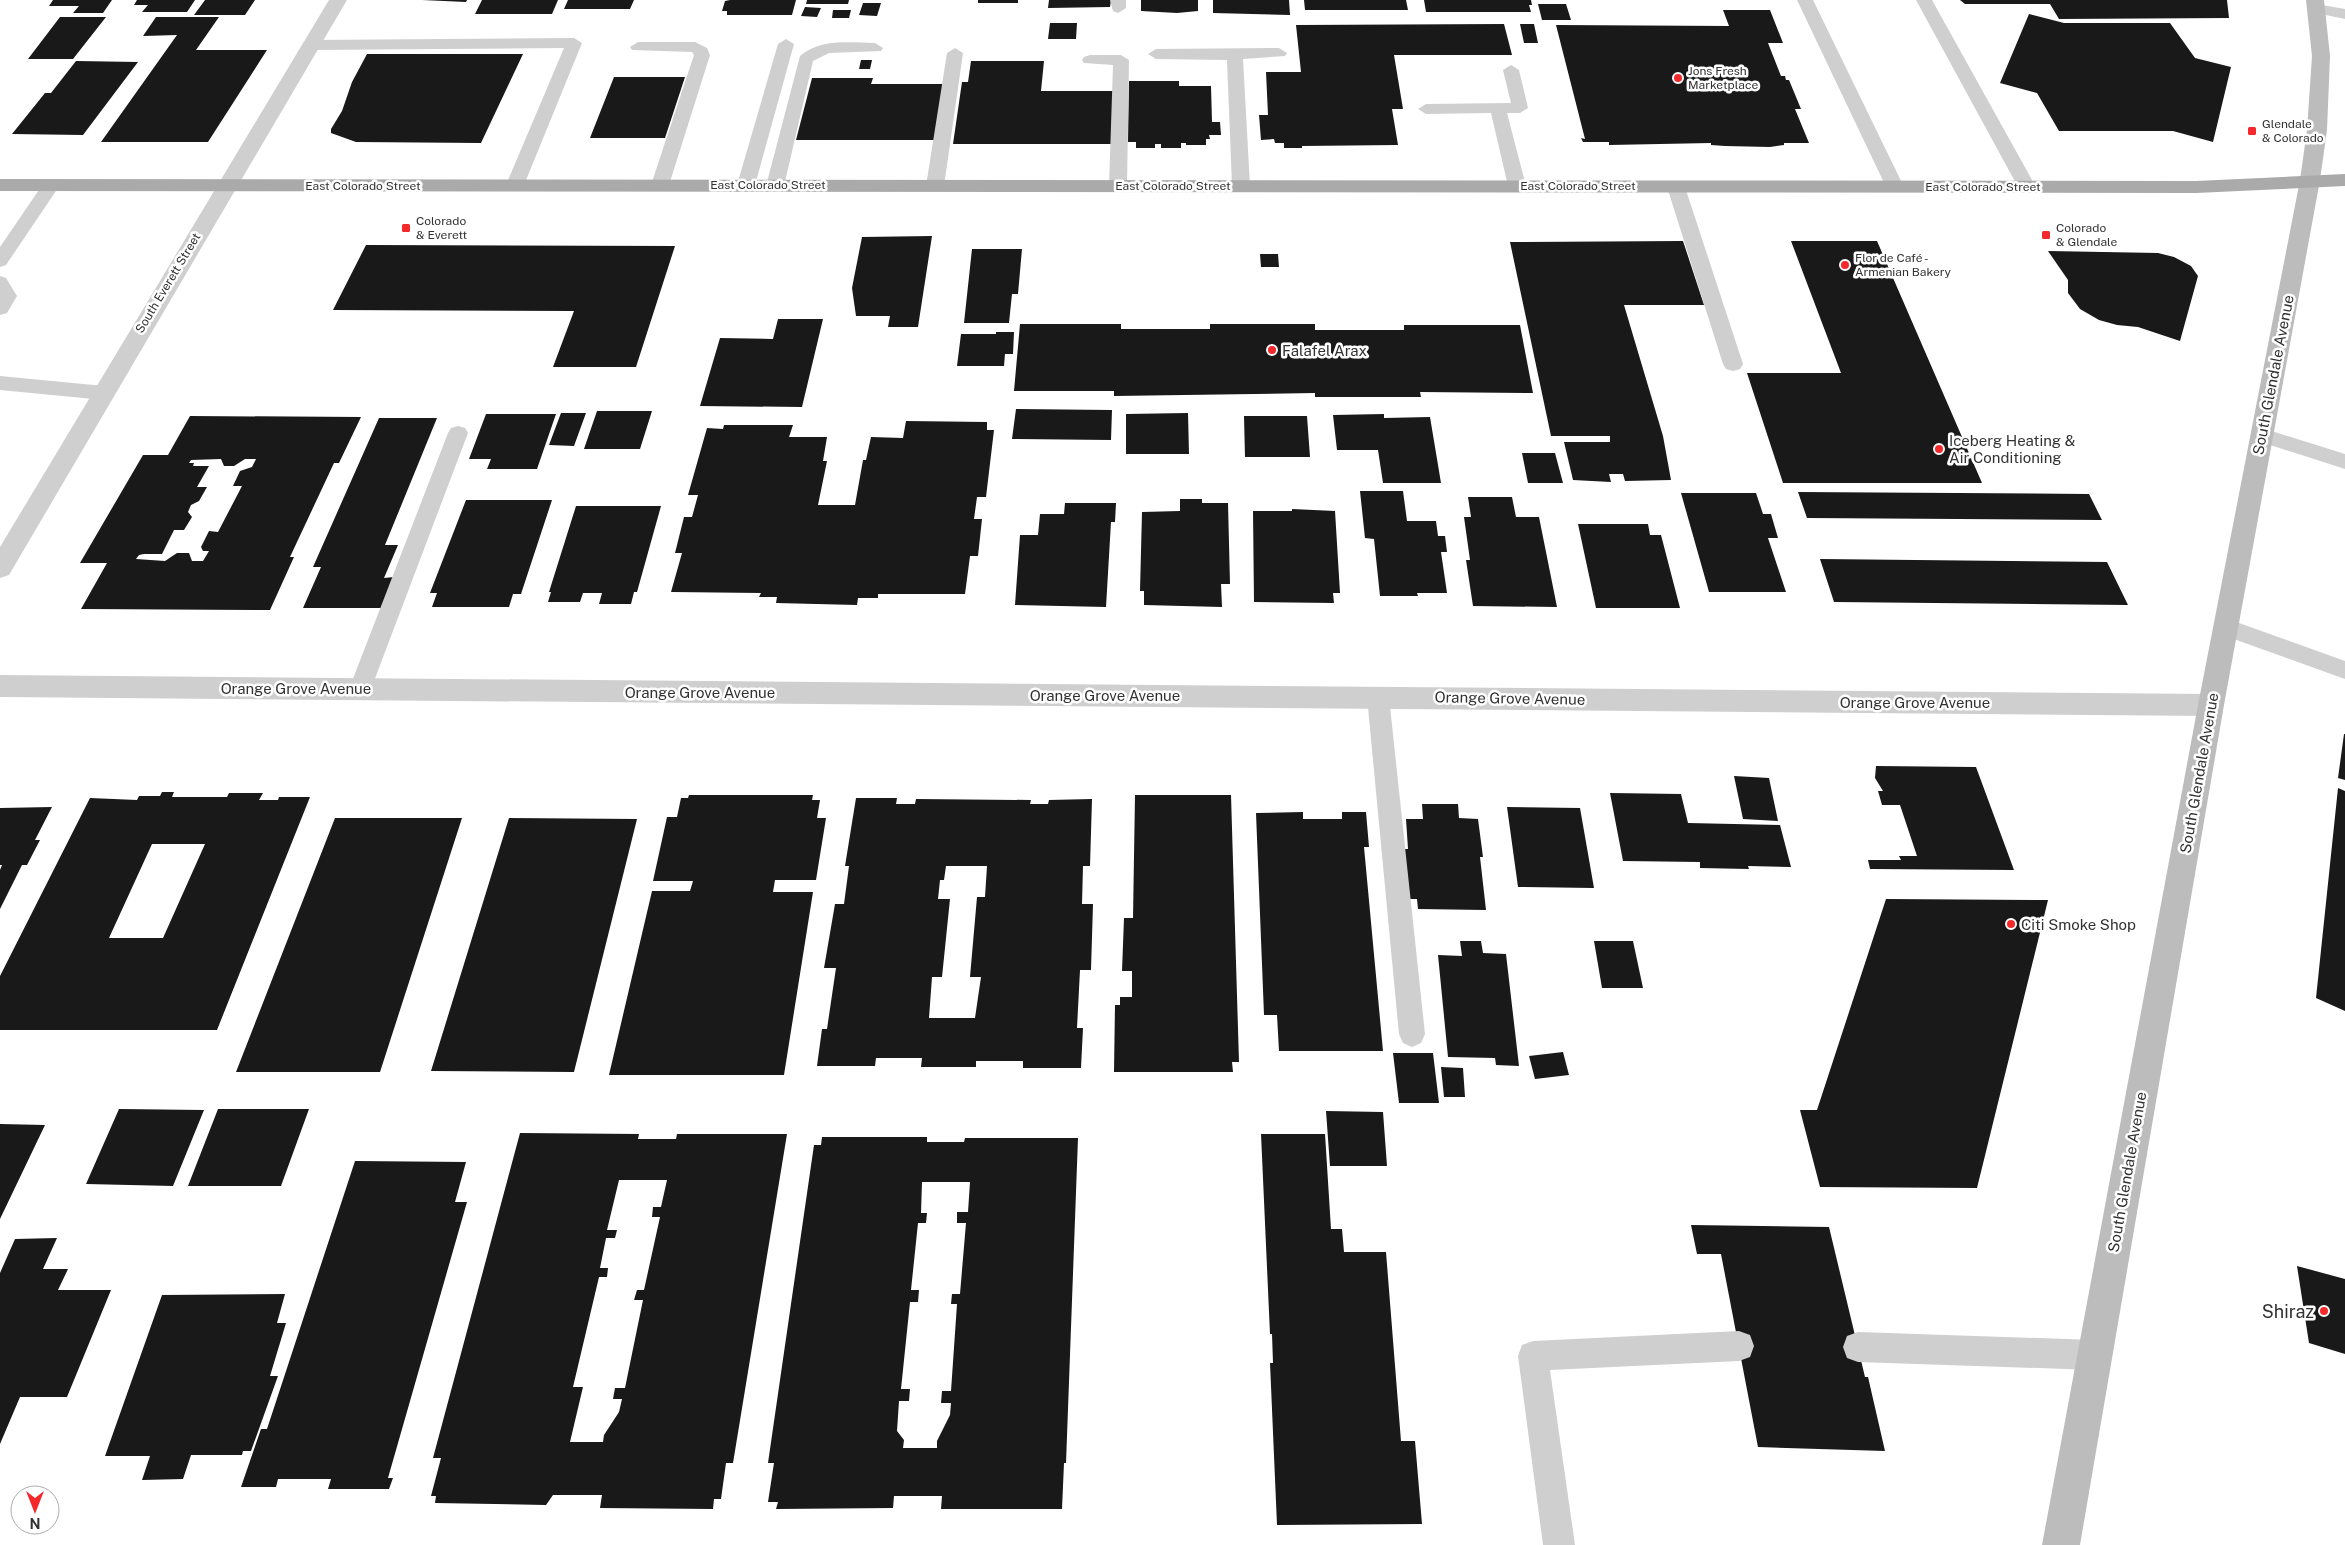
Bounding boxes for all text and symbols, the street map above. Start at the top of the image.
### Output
place label: Jons Fresh Marketplace [1688,64,1758,92]
marker: Jons Fresh Marketplace [1672,72,1684,84]
place label: Glendale & Colorado [2262,117,2324,145]
marker: Glendale & Colorado [2246,125,2258,137]
street label: East Colorado Street [710,178,826,192]
street label: East Colorado Street [305,179,421,193]
street label: East Colorado Street [1115,179,1231,193]
street label: East Colorado Street [1520,179,1636,193]
street label: East Colorado Street [1925,180,2041,194]
place label: Colorado & Everett [416,214,468,242]
place label: Colorado & Glendale [2056,221,2117,249]
marker: Colorado & Everett [400,222,412,234]
marker: Colorado & Glendale [2040,229,2052,241]
street label: South Everett Street [133,230,204,336]
place label: Flor de Café - Armenian Bakery [1855,251,1952,279]
marker: Flor de Café - Armenian Bakery [1839,259,1851,271]
street label: South Glendale Avenue [2249,294,2297,456]
place label: Falafel Arax [1282,342,1367,359]
marker: Falafel Arax [1266,344,1278,356]
place label: Iceberg Heating & Air Conditioning [1949,432,2075,466]
marker: Iceberg Heating & Air Conditioning [1933,443,1945,455]
street label: Orange Grove Avenue [221,680,371,697]
street label: Orange Grove Avenue [625,684,775,701]
street label: Orange Grove Avenue [1030,687,1180,704]
street label: Orange Grove Avenue [1435,688,1585,708]
street label: South Glendale Avenue [2177,691,2221,855]
street label: Orange Grove Avenue [1840,694,1990,711]
place label: Citi Smoke Shop [2021,916,2136,933]
marker: Citi Smoke Shop [2005,918,2017,930]
street label: South Glendale Avenue [2105,1090,2149,1254]
place label: Shiraz [2262,1301,2314,1322]
marker: Shiraz [2318,1305,2330,1317]
north arrow [10,1485,60,1535]
text: N [30,1515,40,1531]

